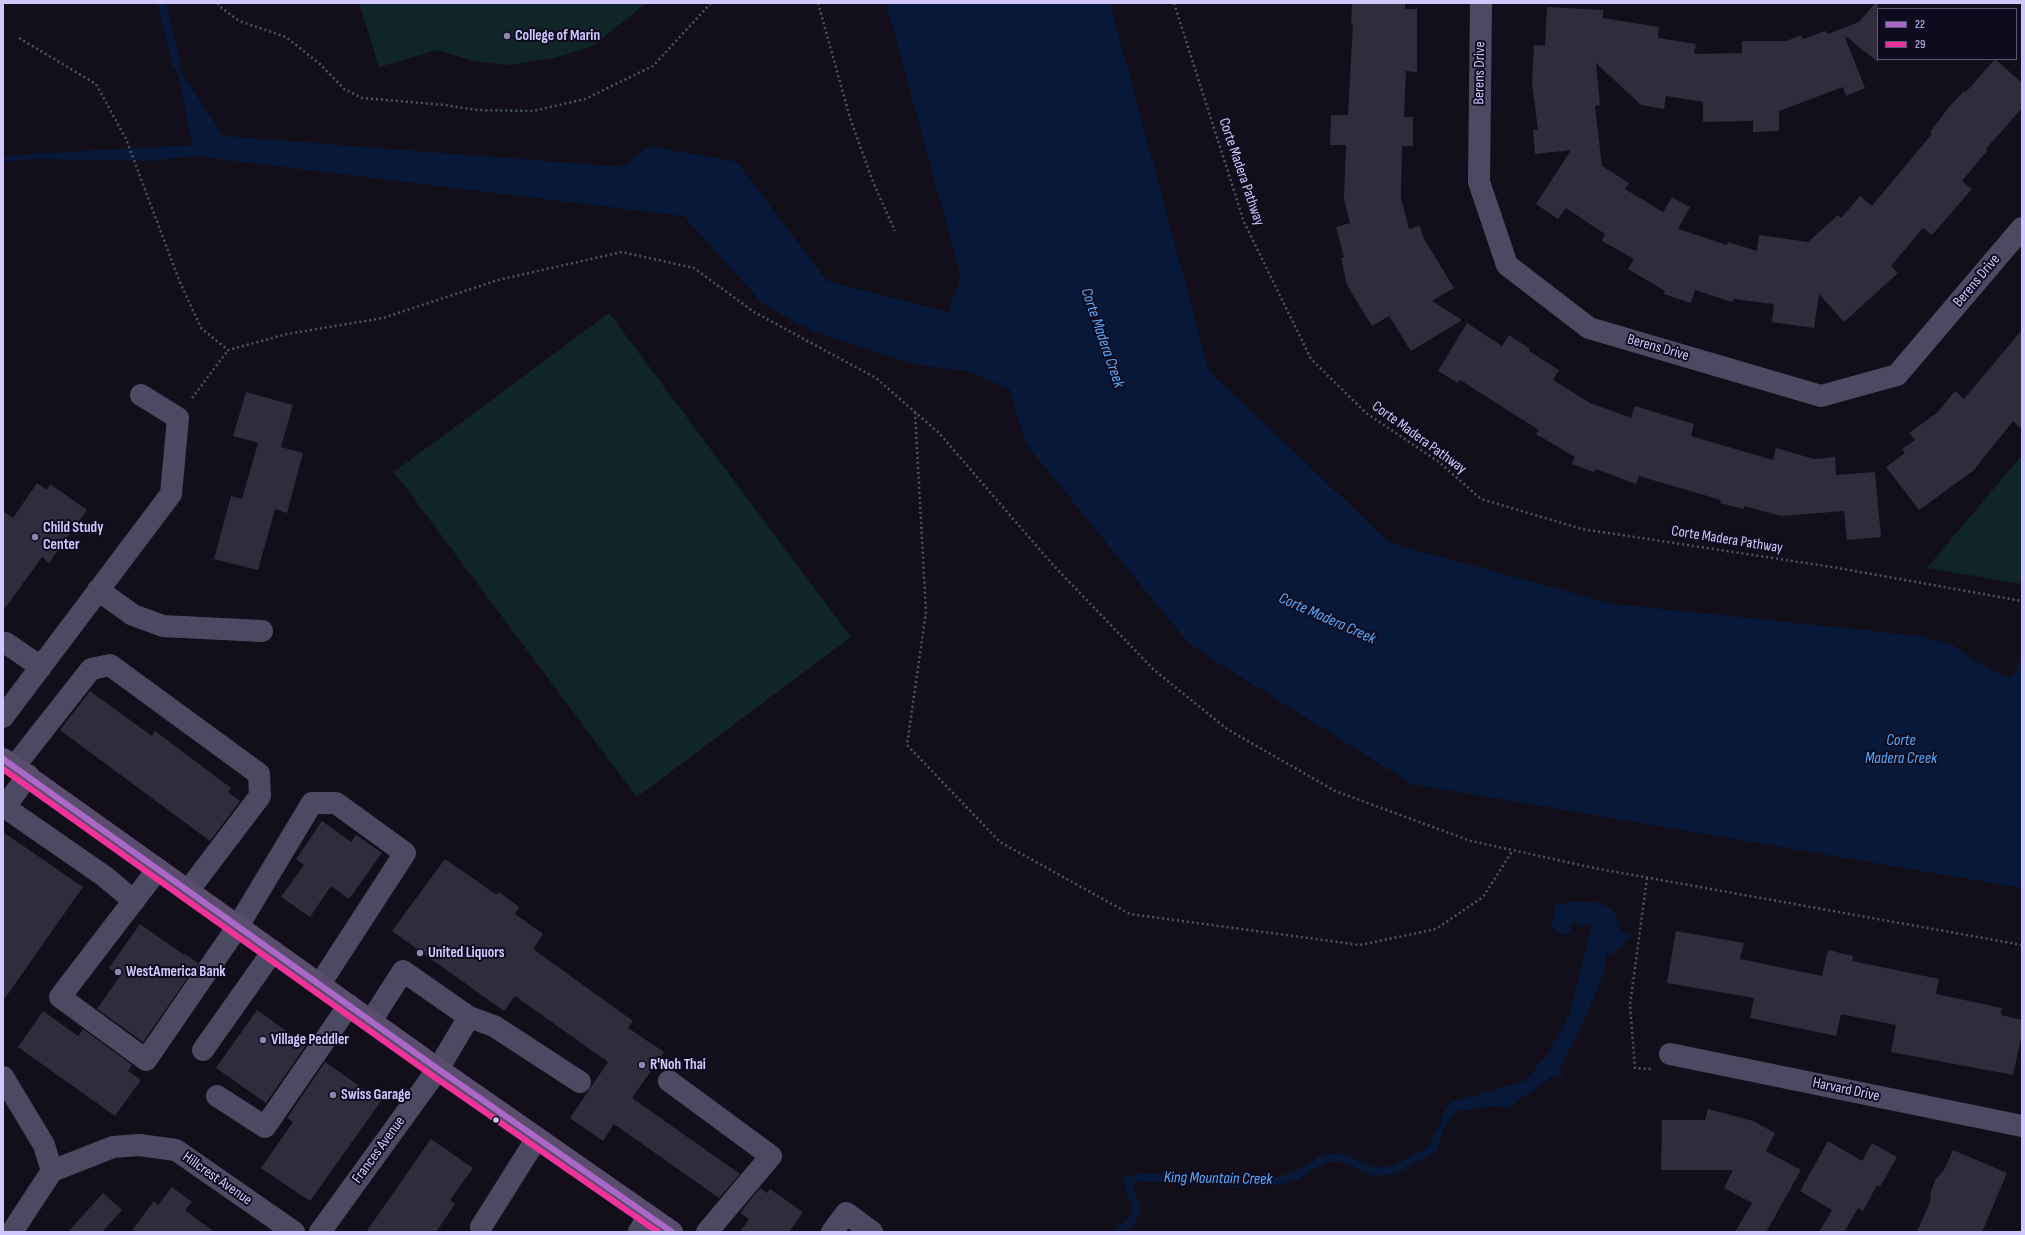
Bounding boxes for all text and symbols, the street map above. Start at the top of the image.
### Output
legend [1877,8,2017,60]
text: 22 [1915,17,1925,32]
place label: College of Marin [515,27,600,45]
marker: College of Marin [502,31,512,41]
text: 29 [1915,37,1925,52]
street label: Berens Drive [1470,41,1490,105]
street label: Corte Madera Pathway [1214,116,1268,228]
street label: Berens Drive [1950,251,2004,311]
water label: Corte Madera Creek [1076,286,1128,390]
street label: Berens Drive [1625,331,1691,365]
street label: Corte Madera Pathway [1368,398,1470,478]
place label: Child Study Center [43,519,103,554]
street label: Corte Madera Pathway [1670,522,1784,558]
marker: Child Study Center [30,532,40,542]
water label: Corte Madera Creek [1276,589,1378,649]
water label: Corte Madera Creek [1865,731,1937,769]
place label: United Liquors [428,944,505,962]
marker: United Liquors [415,948,425,958]
place label: WestAmerica Bank [126,963,226,981]
marker: WestAmerica Bank [113,967,123,977]
place label: Village Peddler [271,1031,349,1049]
marker: Village Peddler [258,1035,268,1045]
place label: R'Noh Thai [650,1056,706,1074]
marker: R'Noh Thai [637,1060,647,1070]
street label: Harvard Drive [1811,1074,1881,1106]
place label: Swiss Garage [341,1086,411,1104]
marker: Swiss Garage [328,1090,338,1100]
street label: Frances Avenue [349,1113,409,1187]
unlabelled marker [491,1115,501,1125]
street label: Hillcrest Avenue [179,1148,255,1210]
water label: King Mountain Creek [1164,1168,1272,1190]

